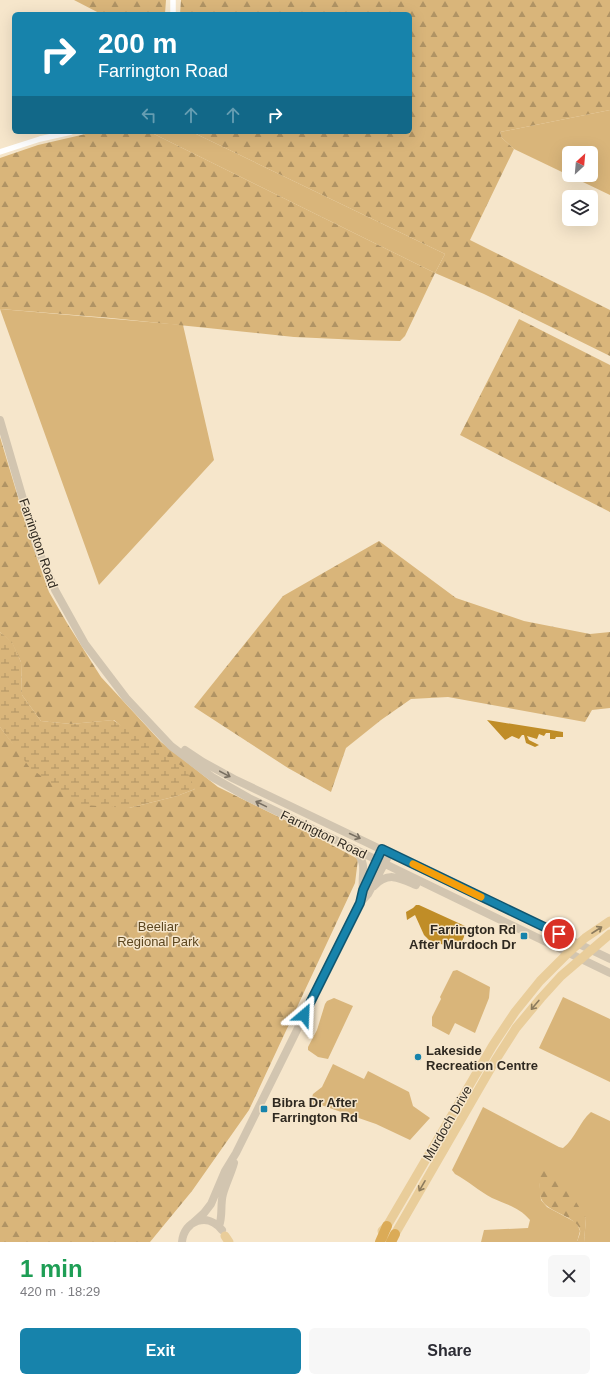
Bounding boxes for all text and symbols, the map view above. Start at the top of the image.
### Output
icon: right [32,28,84,80]
text: 200 m [98,28,177,59]
text: Farrington Road [98,61,228,81]
icon: left [138,104,160,126]
icon: ahead [180,104,202,126]
icon: ahead [222,104,244,126]
icon: right [264,104,286,126]
north arrow [562,146,598,182]
map controls [562,146,598,226]
button: layers [562,190,598,226]
street label: Farrington Road [16,496,61,590]
one-way arrow [219,770,231,778]
one-way arrow [255,800,267,807]
street label: Farrington Road [278,807,369,862]
one-way arrow [348,833,360,840]
pin [542,917,576,951]
park label: Beeliar Regional Park [117,919,199,949]
place label: Farrington Rd After Murdoch Dr [409,922,516,952]
icon: arrive [548,923,570,945]
one-way arrow [591,925,603,933]
marker: Farrington Rd After Murdoch Dr [519,931,529,941]
position arrow [283,994,325,1036]
one-way arrow [530,1000,539,1010]
place label: Lakeside Recreation Centre [426,1043,538,1073]
marker: Lakeside Recreation Centre [413,1052,423,1062]
street label: Murdoch Drive [420,1083,475,1164]
place label: Bibra Dr After Farrington Rd [272,1095,358,1125]
marker: Bibra Dr After Farrington Rd [259,1104,269,1114]
one-way arrow [417,1180,425,1192]
text: 1 min [20,1255,83,1282]
button: close [548,1255,590,1297]
text: 420 m · 18:29 [20,1284,100,1299]
button: Exit [20,1328,301,1374]
button: Share [309,1328,590,1374]

